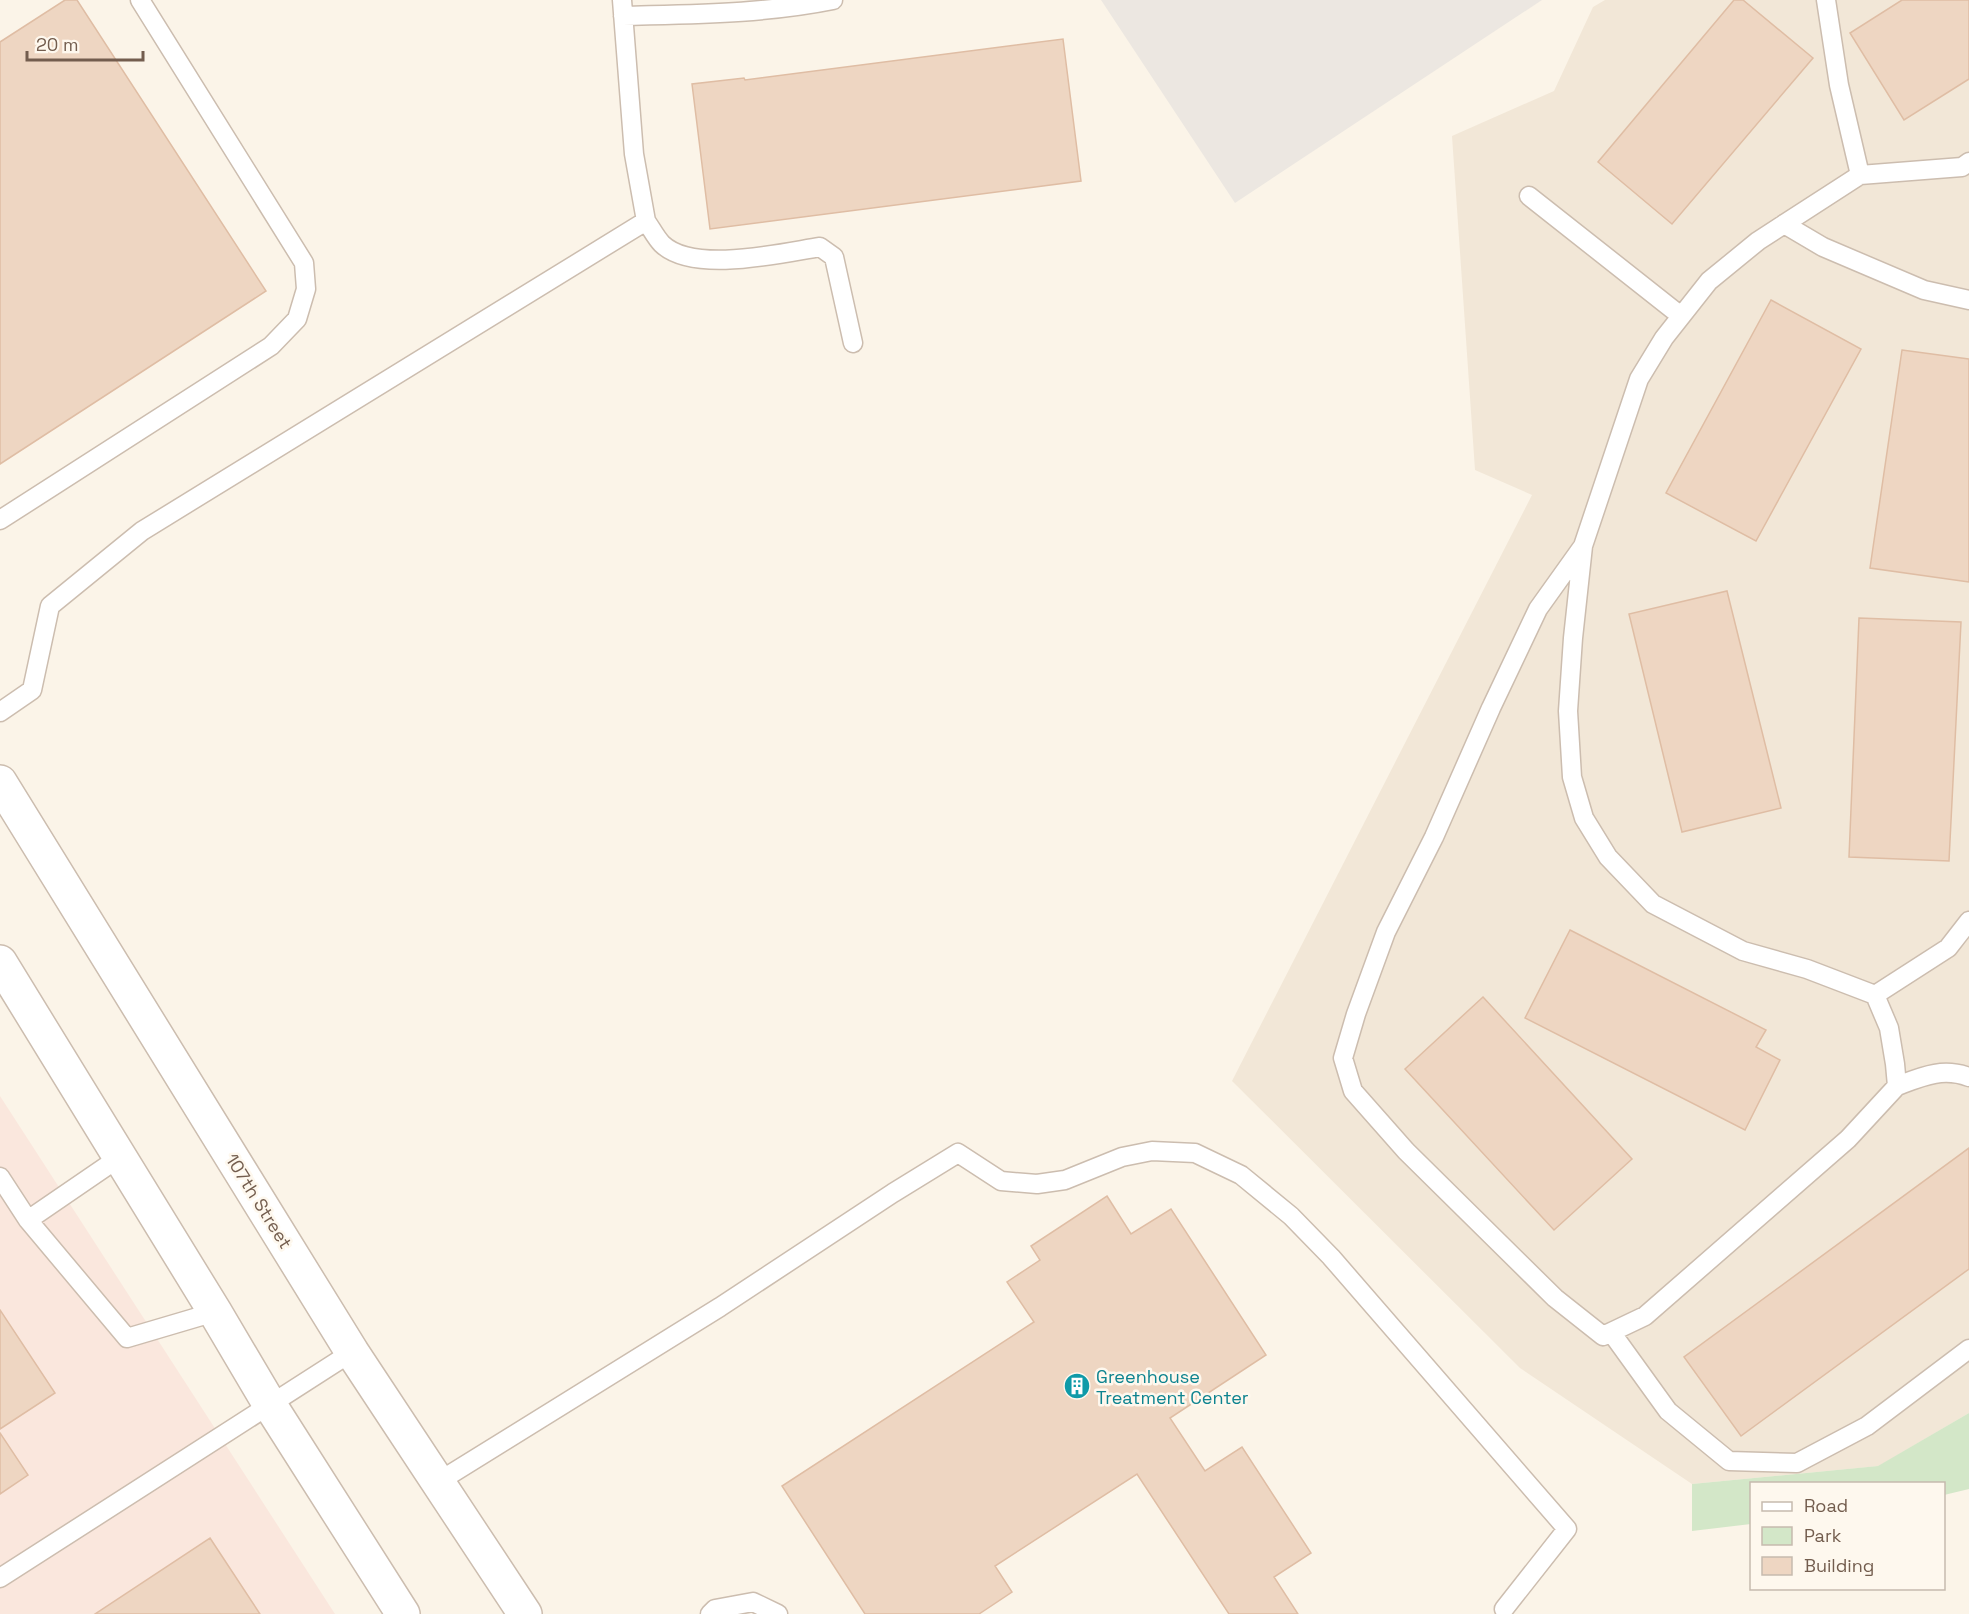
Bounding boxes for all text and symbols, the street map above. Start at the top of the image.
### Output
scale bar [27,24,142,62]
text: 20 m [36,33,79,56]
street label: 107th Street [221,1149,297,1253]
place label: Greenhouse Treatment Center [1096,1365,1249,1409]
building icon: Greenhouse Treatment Center [1062,1371,1092,1401]
legend [1750,1482,1945,1590]
text: Road [1804,1494,1848,1517]
text: Park [1804,1524,1842,1547]
text: Building [1804,1554,1874,1577]

